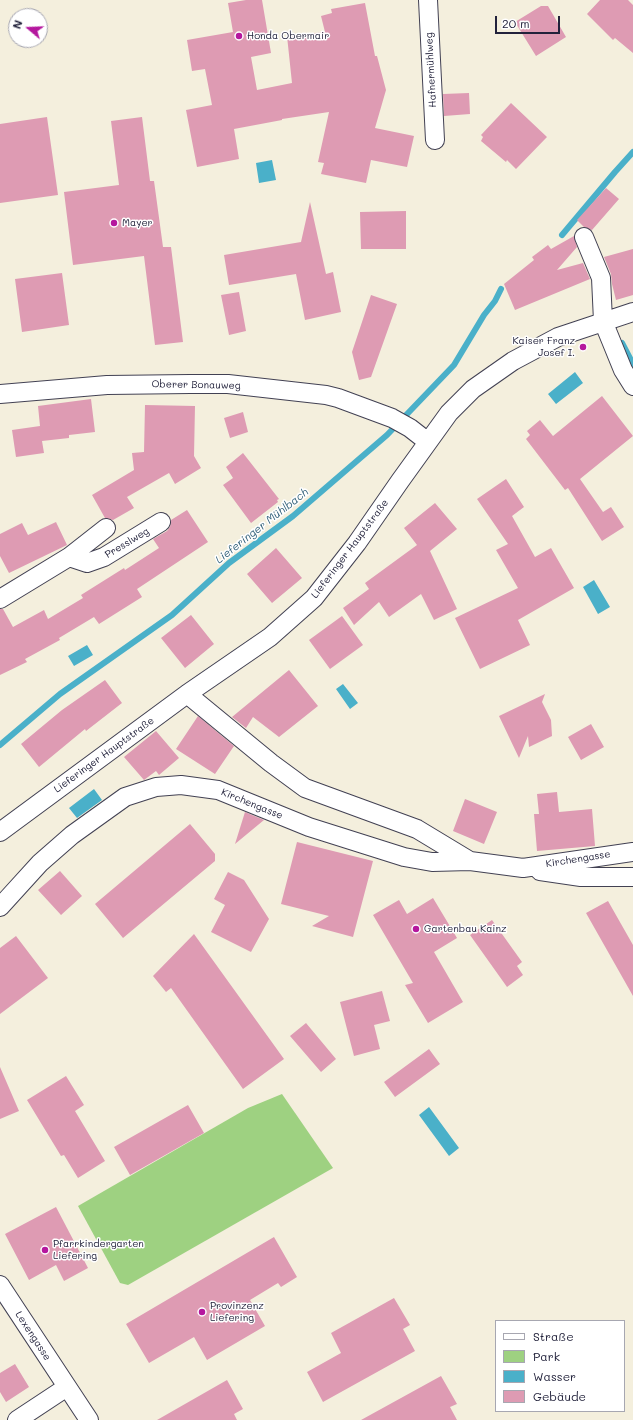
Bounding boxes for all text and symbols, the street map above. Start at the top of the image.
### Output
north arrow [8,8,48,48]
scale bar [497,8,562,34]
text: 20 m [502,15,530,31]
text: N [9,18,26,31]
place label: Honda Obermair [247,30,329,42]
marker: Honda Obermair [234,31,244,41]
street label: Hafnermühlweg [423,32,439,108]
place label: Mayer [122,217,153,229]
marker: Mayer [109,218,119,228]
place label: Kaiser Franz Josef I. [512,335,575,358]
marker: Kaiser Franz Josef I. [578,342,588,352]
street label: Oberer Bonauweg [151,378,241,392]
water label: Lieferinger Mühlbach [213,486,311,566]
street label: Lieferinger Hauptstraße [309,497,391,601]
street label: Presslweg [103,525,151,561]
street label: Lieferinger Hauptstraße [52,715,156,795]
street label: Kirchengasse [219,786,285,822]
street label: Kirchengasse [545,848,611,870]
place label: Gartenbau Kainz [424,923,507,935]
marker: Gartenbau Kainz [411,924,421,934]
place label: Pfarrkindergarten Liefering [53,1238,144,1262]
marker: Pfarrkindergarten Liefering [40,1245,50,1255]
place label: Provinzenz Liefering [210,1300,264,1324]
marker: Provinzenz Liefering [197,1307,207,1317]
street label: Lexengasse [13,1309,53,1363]
legend [495,1320,625,1412]
text: Straße [533,1328,574,1344]
text: Park [533,1348,560,1364]
text: Wasser [533,1368,576,1384]
text: Gebäude [533,1388,586,1404]

